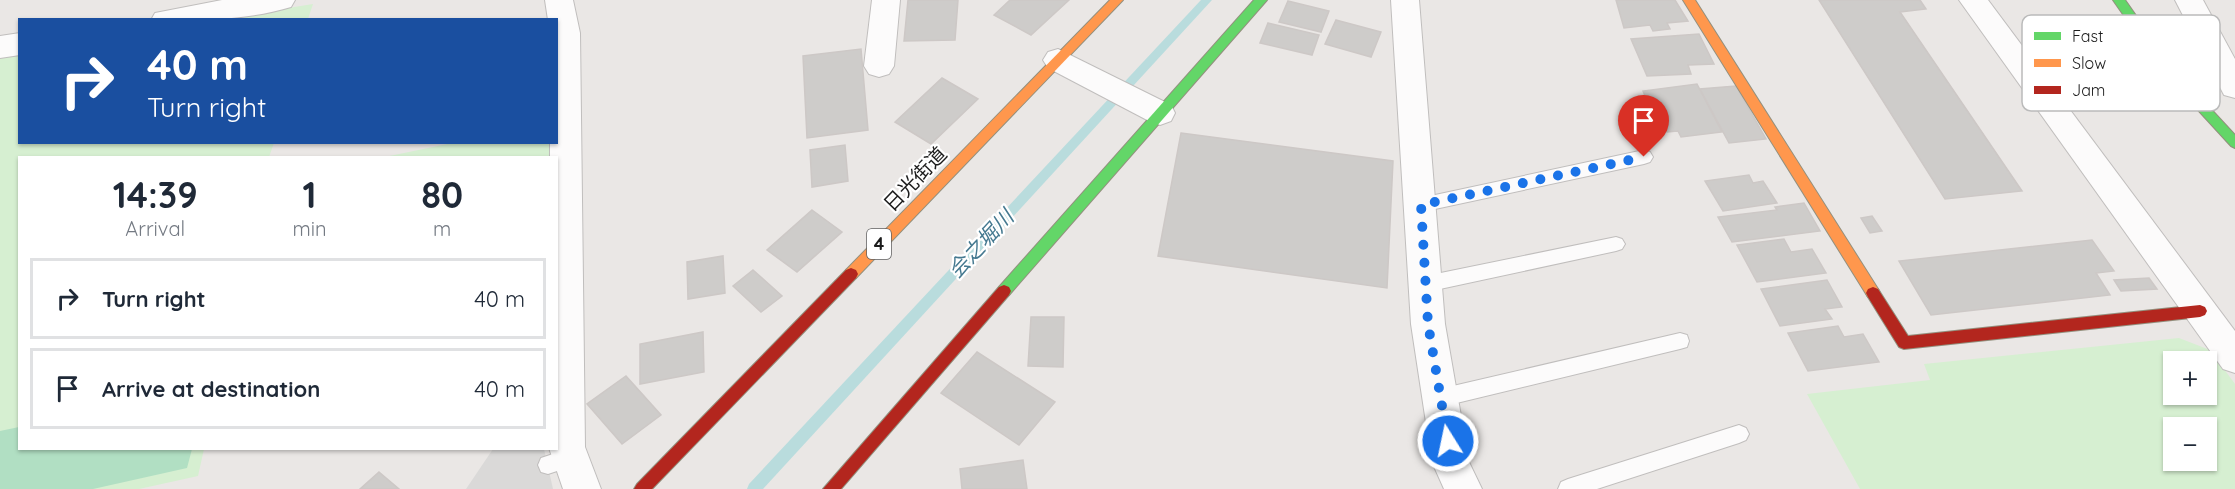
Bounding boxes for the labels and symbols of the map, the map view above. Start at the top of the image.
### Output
legend [2022,15,2220,111]
text: Fast [2072,26,2103,46]
text: Slow [2072,53,2106,73]
text: Jam [2072,80,2105,100]
pin [1618,95,1669,157]
street label: 日光街道 [878,141,951,216]
water label: 会之堀川 [942,202,1020,283]
road number: 4 [867,229,891,259]
position arrow [1416,409,1480,473]

